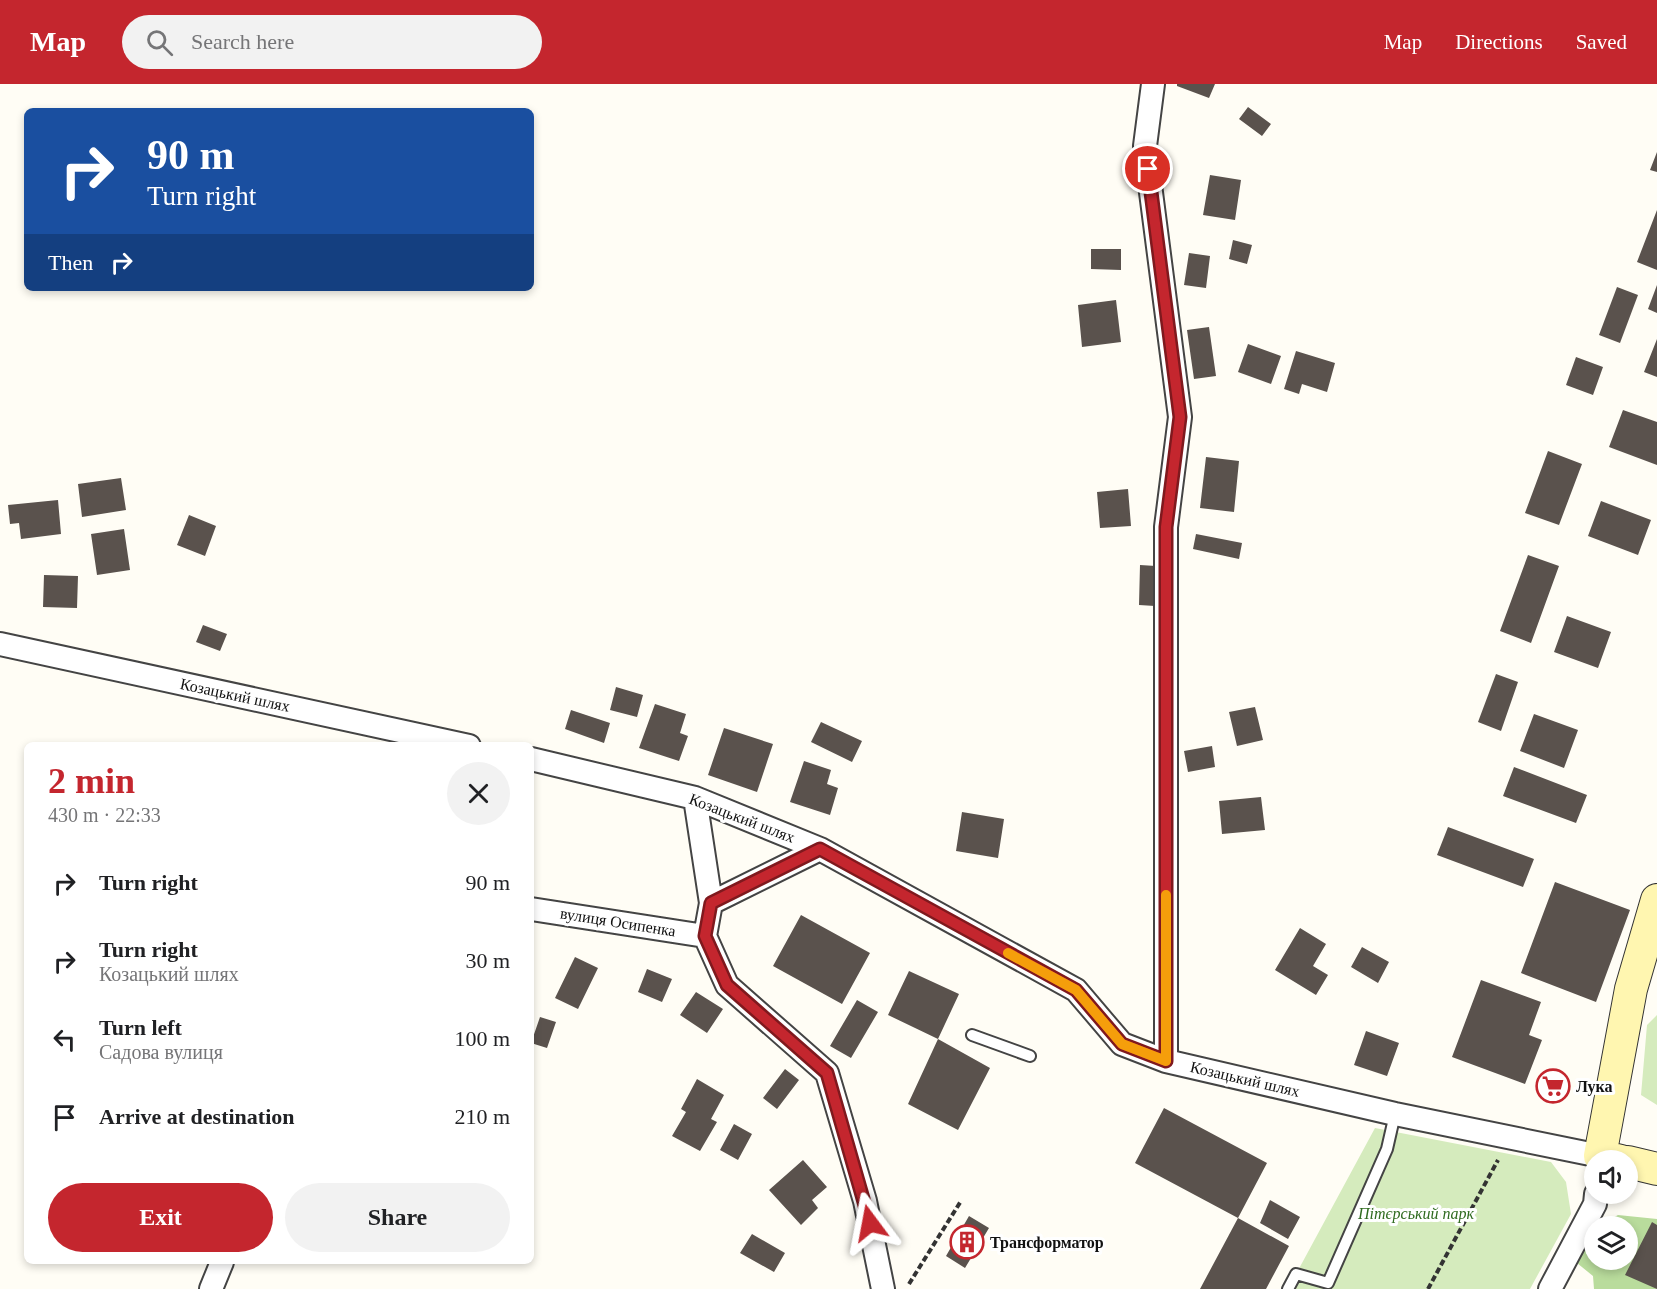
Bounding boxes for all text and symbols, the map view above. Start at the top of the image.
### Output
search box [122,15,542,69]
text: Map [30,26,86,57]
icon: search [143,26,176,59]
text: Search here [191,29,294,54]
text: Map [1384,30,1422,54]
text: Directions [1455,30,1543,54]
text: Saved [1576,30,1627,54]
icon: right [48,132,126,210]
text: 90 m [147,132,235,178]
pin [1122,143,1173,194]
icon: arrive [1131,152,1164,185]
text: Turn right [147,181,256,211]
icon: right [105,246,138,279]
text: Then [48,250,93,275]
street label: Козацький шлях [178,675,291,716]
text: 2 min [48,761,135,801]
button: close [447,762,510,825]
street label: Козацький шлях [686,790,797,847]
text: 430 m · 22:33 [48,804,161,826]
icon: right [48,867,81,900]
text: Turn right [99,870,198,895]
text: 90 m [465,870,510,895]
street label: вулиця Осипенка [559,904,677,941]
text: Turn right [99,937,198,962]
icon: right [48,945,81,978]
text: 30 m [465,948,510,973]
text: Козацький шлях [99,963,239,985]
text: Turn left [99,1015,182,1040]
icon: left [48,1023,81,1056]
text: 100 m [454,1026,510,1051]
text: Садова вулиця [99,1041,223,1063]
street label: Козацький шлях [1188,1058,1301,1101]
supermarket icon: Лука [1535,1068,1571,1104]
place label: Лука [1576,1078,1613,1096]
icon: arrive [48,1101,81,1134]
text: Arrive at destination [99,1104,295,1129]
text: 210 m [454,1104,510,1129]
map controls [1584,1150,1638,1270]
button: sound [1584,1150,1638,1204]
button: Exit [48,1183,273,1252]
button: Share [285,1183,510,1252]
position arrow [838,1191,902,1255]
park label: Пітєрський парк [1357,1205,1474,1223]
button: layers [1584,1216,1638,1270]
building icon: Трансформатор [949,1224,985,1260]
place label: Трансформатор [990,1234,1104,1252]

